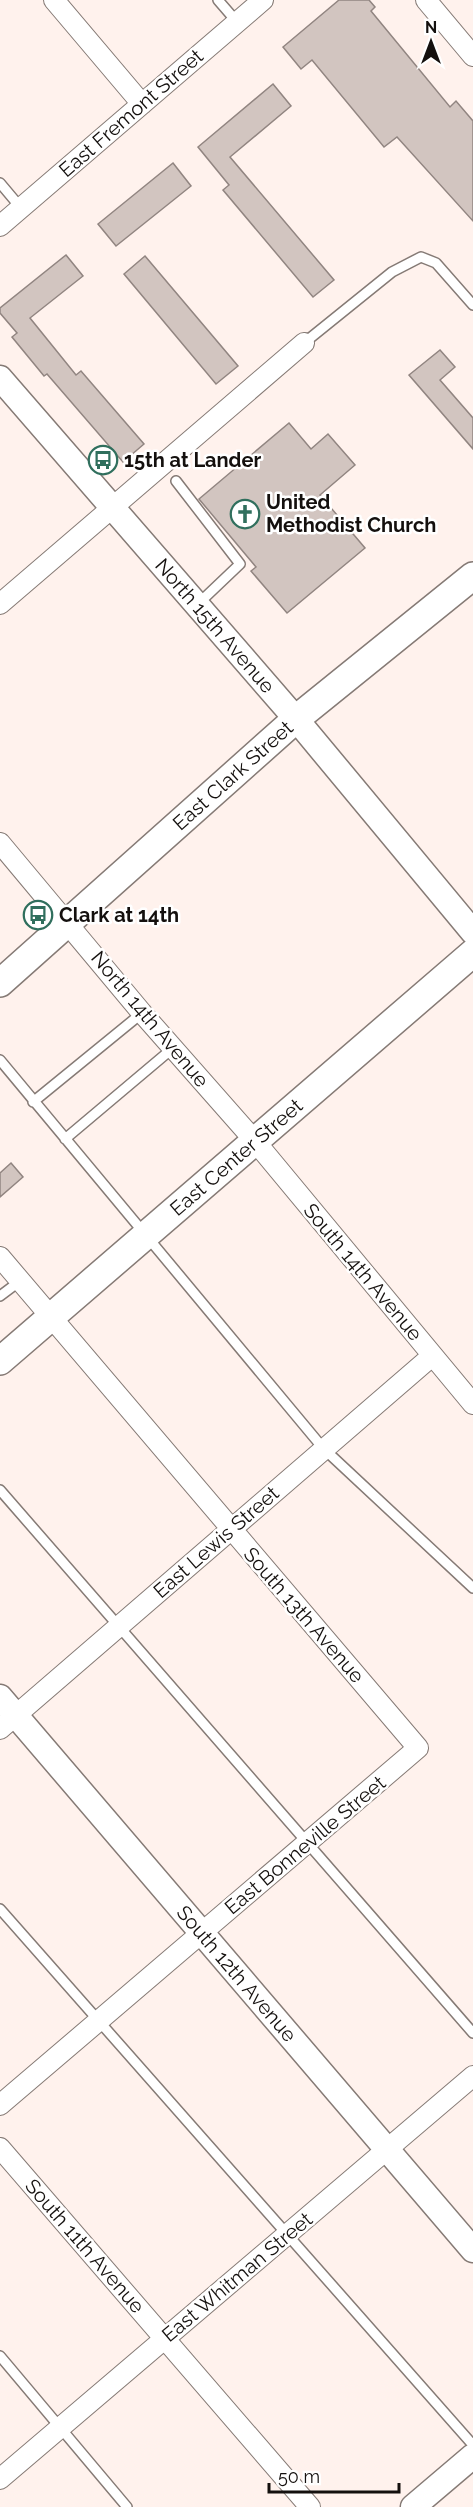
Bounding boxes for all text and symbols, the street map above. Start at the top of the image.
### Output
north arrow [401,12,461,72]
text: N [425,18,437,37]
street label: East Fremont Street [54,44,208,182]
bus stop icon: 15th at Lander [87,444,119,476]
place label: 15th at Lander [124,448,262,472]
place label: United Methodist Church [266,490,436,537]
church icon: United Methodist Church [229,498,261,530]
street label: North 15th Avenue [150,554,280,698]
street label: East Clark Street [168,715,298,835]
bus stop icon: Clark at 14th [22,899,54,931]
place label: Clark at 14th [59,903,179,927]
street label: North 14th Avenue [86,946,214,1092]
street label: East Center Street [165,1093,308,1221]
street label: South 14th Avenue [299,1198,428,1346]
street label: East Lewis Street [148,1481,284,1603]
street label: South 13th Avenue [239,1542,370,1688]
street label: East Bonneville Street [220,1770,391,1919]
street label: South 12th Avenue [172,1901,302,2047]
street label: South 11th Avenue [20,2174,150,2318]
street label: East Whitman Street [157,2207,317,2347]
scale bar [269,2456,400,2494]
text: 50 m [278,2466,320,2487]

